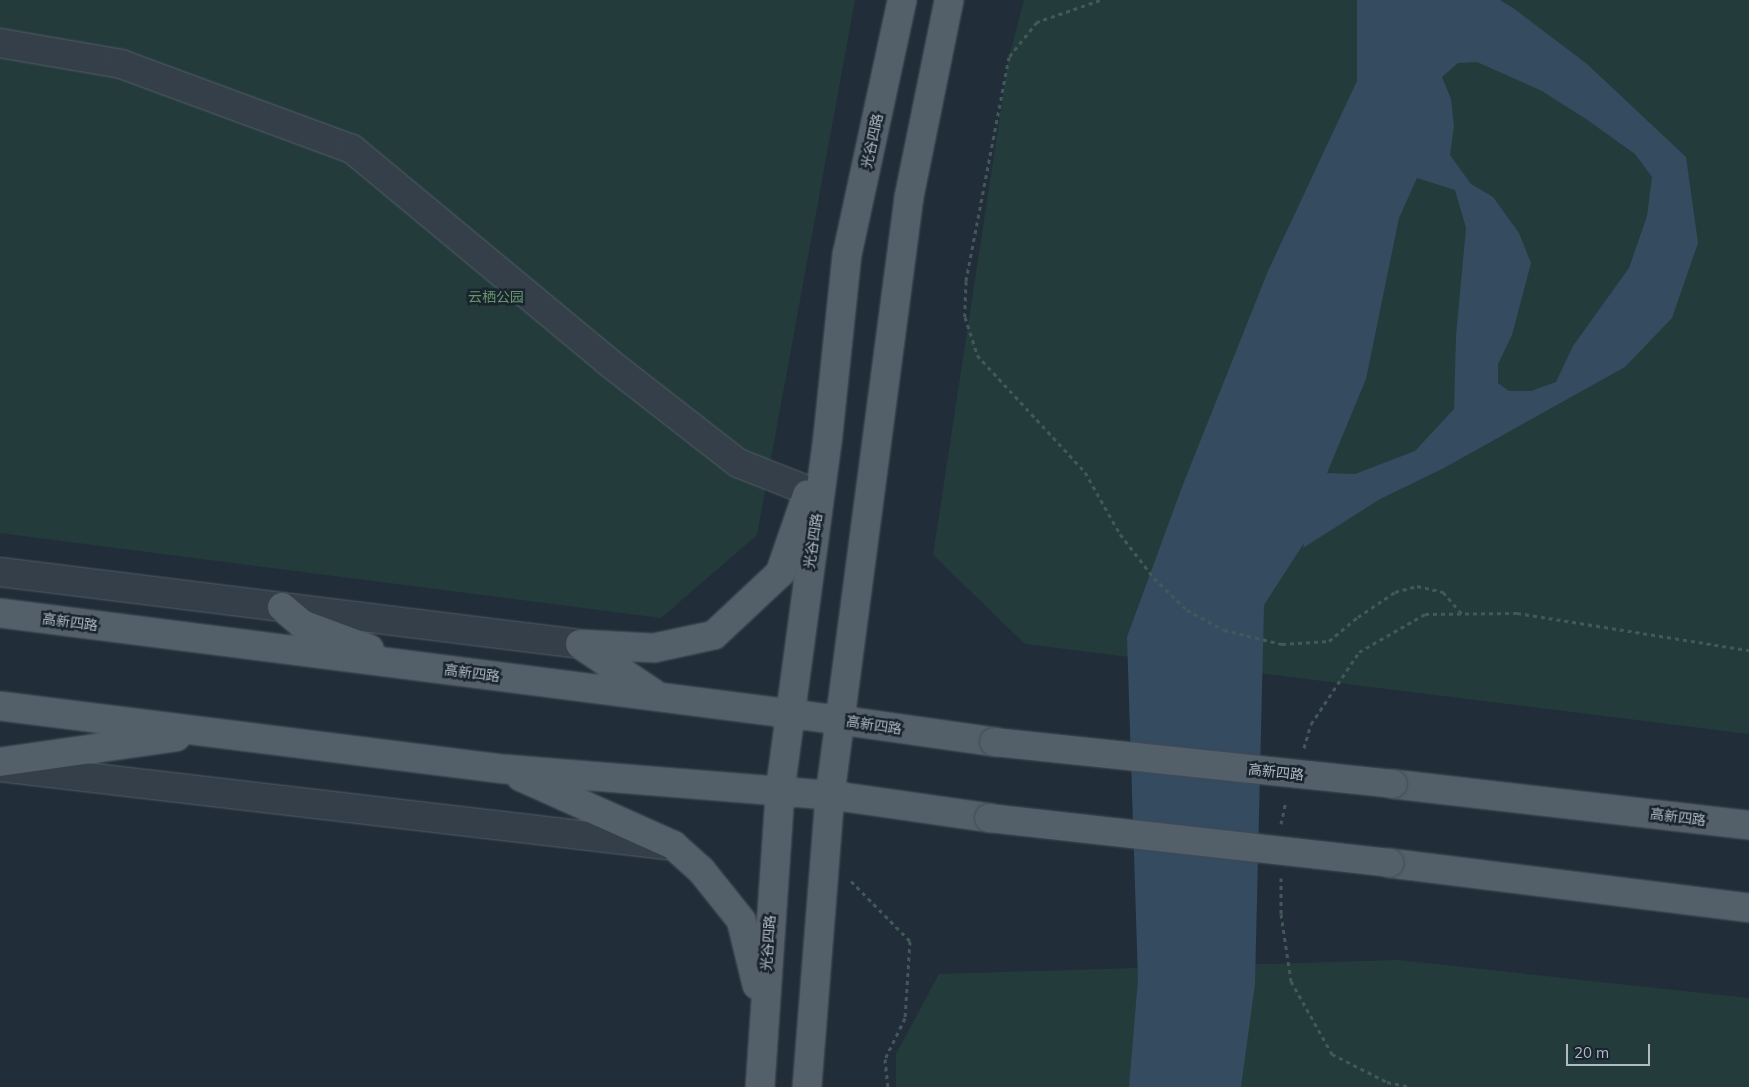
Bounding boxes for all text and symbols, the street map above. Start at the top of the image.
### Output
street label: 光谷四路 [858,112,886,170]
park label: 云栖公园 [468,289,524,305]
street label: 光谷四路 [801,512,825,570]
street label: 高新四路 [41,610,99,634]
street label: 高新四路 [443,661,501,685]
street label: 高新四路 [845,713,903,737]
street label: 高新四路 [1247,761,1305,783]
street label: 高新四路 [1649,805,1707,829]
street label: 光谷四路 [758,914,778,972]
scale bar [1569,1034,1653,1066]
text: 20 m [1574,1043,1609,1062]

